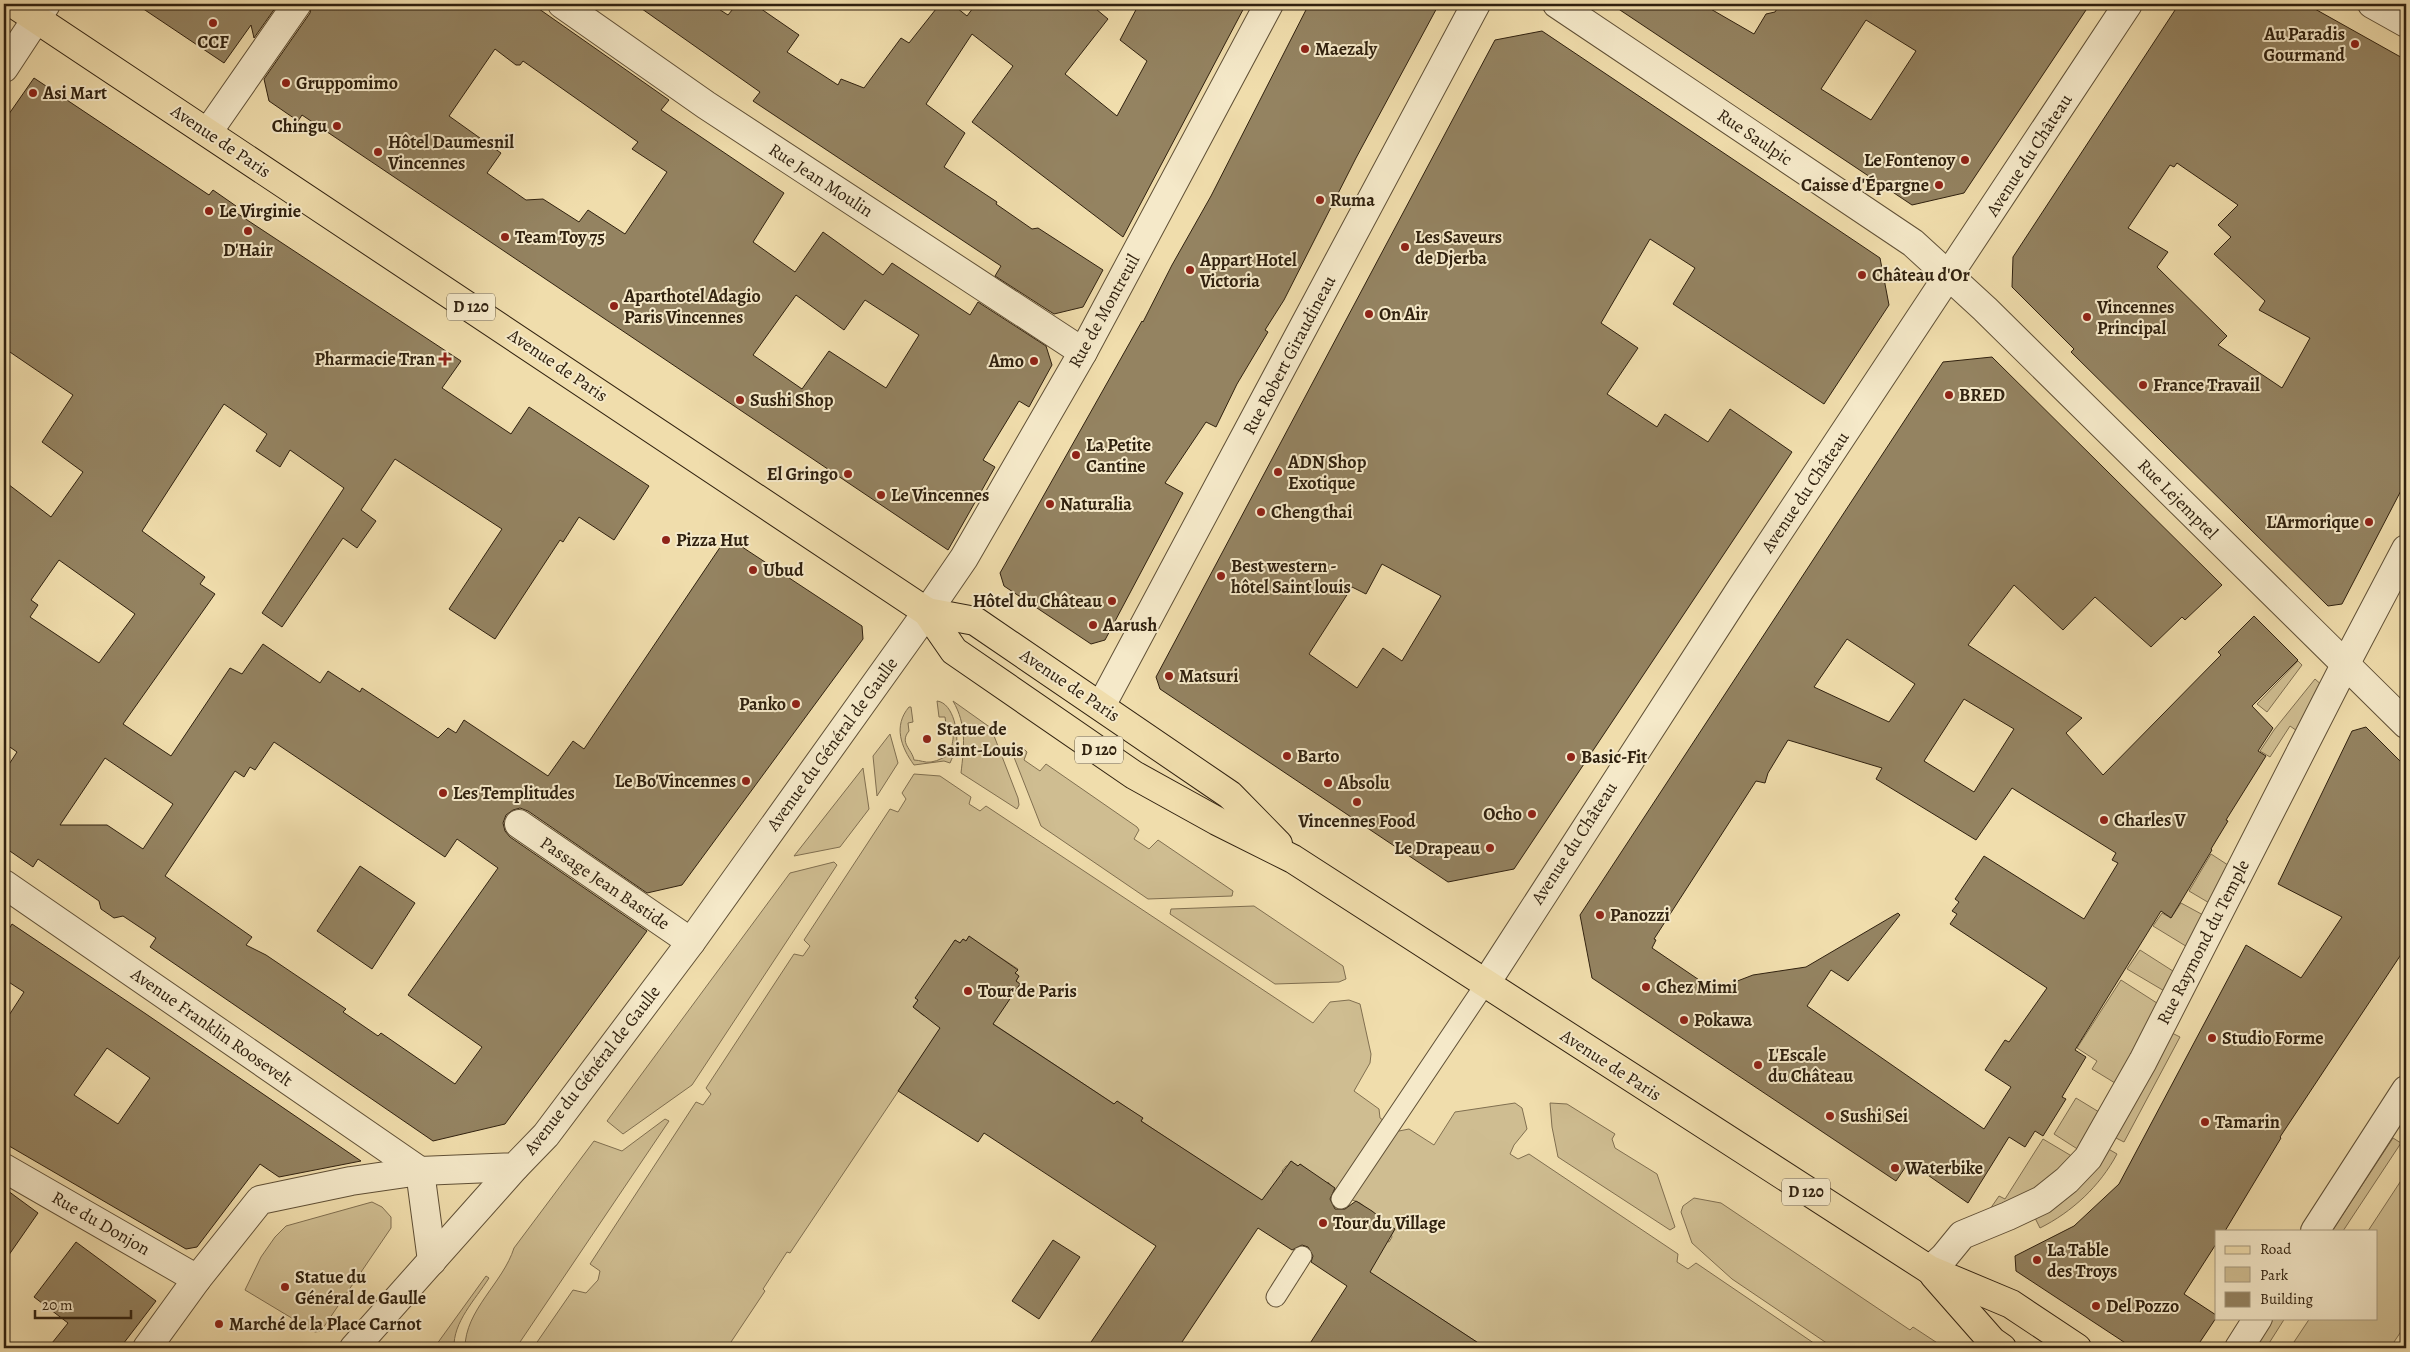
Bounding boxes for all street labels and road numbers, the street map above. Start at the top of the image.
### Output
street label: Avenue du Château [1980,89,2078,222]
street label: Avenue de Paris [166,98,276,183]
street label: Rue Saulpic [1713,103,1797,171]
street label: Rue Jean Moulin [764,137,878,223]
street label: Rue de Montreuil [1063,249,1146,372]
street label: Rue Robert Giraudineau [1237,271,1341,439]
road number: D 120 [447,294,495,320]
street label: Avenue de Paris [503,322,613,407]
street label: Avenue du Château [1755,426,1855,558]
street label: Rue Lejemptel [2133,454,2224,545]
street label: Avenue de Paris [1015,642,1125,727]
street label: Avenue du Général de Gaulle [760,652,903,836]
road number: D 120 [1075,736,1123,764]
street label: Avenue du Château [1525,777,1623,910]
street label: Passage Jean Bastide [535,831,675,935]
street label: Rue Raymond du Temple [2151,855,2255,1029]
street label: Avenue Franklin Roosevelt [125,961,298,1092]
street label: Avenue du Général de Gaulle [518,980,666,1160]
street label: Avenue de Paris [1555,1023,1666,1107]
road number: D 120 [1782,1178,1830,1206]
street label: Rue du Donjon [48,1185,155,1261]

